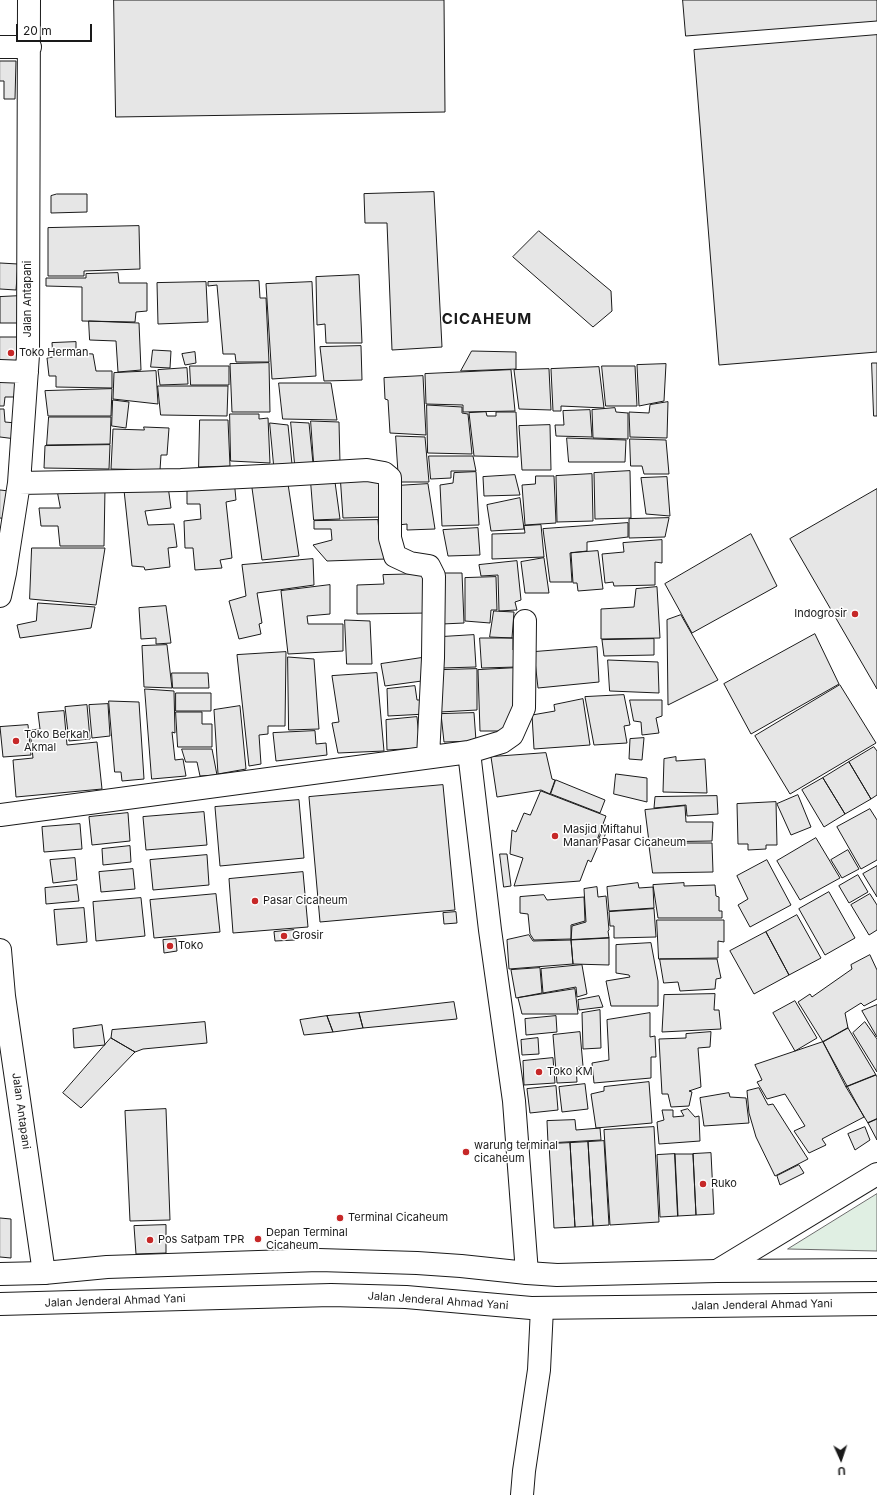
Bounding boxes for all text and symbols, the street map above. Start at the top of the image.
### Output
scale bar [18,16,94,42]
text: 20 m [23,23,52,38]
street label: Jalan Antapani [21,261,35,337]
district label: CICAHEUM [442,310,532,328]
place label: Toko Herman [19,346,89,360]
marker: Toko Herman [6,348,16,358]
place label: Indogrosir [794,607,847,621]
marker: Indogrosir [850,609,860,619]
place label: Toko Berkah Akmal [24,728,89,754]
marker: Toko Berkah Akmal [11,736,21,746]
place label: Masjid Miftahul Manan Pasar Cicaheum [563,823,686,849]
marker: Masjid Miftahul Manan Pasar Cicaheum [550,831,560,841]
place label: Pasar Cicaheum [263,894,348,908]
marker: Pasar Cicaheum [250,896,260,906]
place label: Grosir [292,929,323,943]
marker: Grosir [279,931,289,941]
place label: Toko [178,939,203,953]
marker: Toko [165,941,175,951]
place label: Toko KM [547,1065,593,1079]
marker: Toko KM [534,1067,544,1077]
street label: Jalan Antapani [9,1072,33,1150]
place label: warung terminal cicaheum [474,1139,558,1165]
marker: warung terminal cicaheum [461,1147,471,1157]
place label: Ruko [711,1177,737,1191]
marker: Ruko [698,1179,708,1189]
place label: Terminal Cicaheum [348,1211,448,1225]
marker: Terminal Cicaheum [335,1213,345,1223]
place label: Depan Terminal Cicaheum [266,1226,348,1252]
place label: Pos Satpam TPR [158,1233,244,1247]
marker: Depan Terminal Cicaheum [253,1234,263,1244]
marker: Pos Satpam TPR [145,1235,155,1245]
street label: Jalan Jenderal Ahmad Yani [367,1289,509,1313]
street label: Jalan Jenderal Ahmad Yani [44,1292,186,1310]
street label: Jalan Jenderal Ahmad Yani [691,1297,833,1313]
north arrow [821,1439,861,1479]
text: U [837,1464,846,1478]

